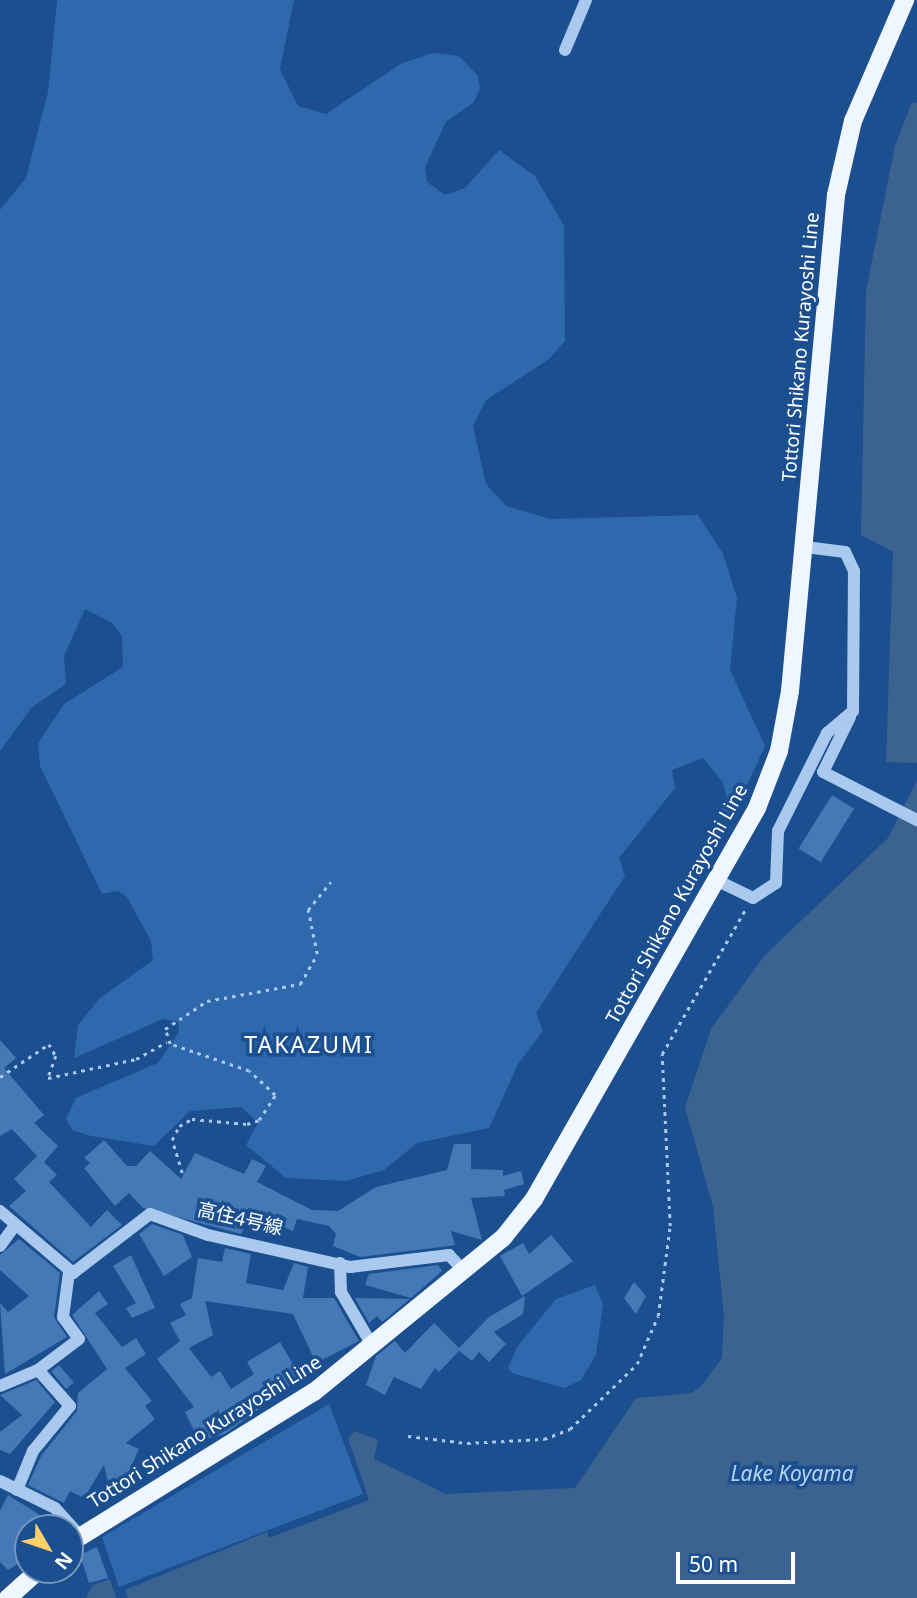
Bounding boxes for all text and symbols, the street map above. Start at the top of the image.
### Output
street label: Tottori Shikano Kurayoshi Line [778,211,824,483]
street label: Tottori Shikano Kurayoshi Line [601,780,753,1028]
district label: TAKAZUMI [245,1030,373,1058]
street label: 高住4号線 [195,1198,285,1240]
street label: Tottori Shikano Kurayoshi Line [84,1351,326,1513]
water label: Lake Koyama [730,1460,854,1486]
north arrow [14,1514,84,1584]
scale bar [679,1538,798,1582]
text: N [49,1547,79,1575]
text: 50 m [689,1550,738,1578]

